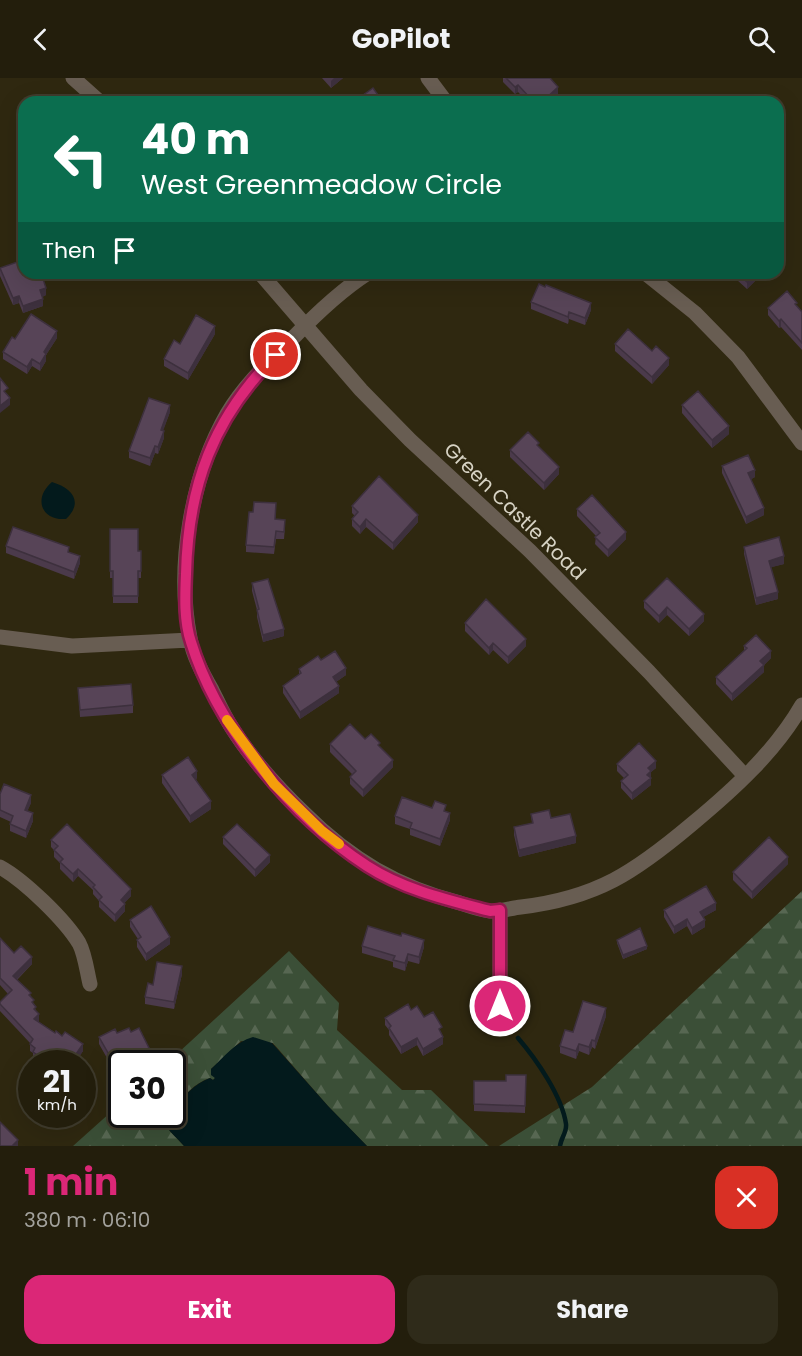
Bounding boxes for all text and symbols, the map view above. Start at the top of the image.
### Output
text: GoPilot [352,20,450,57]
icon: back [24,23,57,56]
icon: search [745,23,778,56]
text: 40 m [141,110,250,169]
icon: left [42,120,120,198]
text: West Greenmeadow Circle [141,166,502,203]
icon: arrive [108,234,141,267]
text: Then [42,235,96,266]
pin [250,329,301,380]
icon: arrive [259,338,292,371]
street label: Green Castle Road [438,436,592,586]
position arrow [468,974,532,1038]
speed limit sign: 30 [108,1050,186,1128]
text: 21 [43,1060,71,1103]
text: km/h [37,1094,77,1115]
text: 1 min [24,1157,118,1208]
button: close [715,1166,778,1229]
text: 380 m · 06:10 [24,1206,150,1234]
button: Exit [24,1275,395,1344]
button: Share [407,1275,778,1344]

